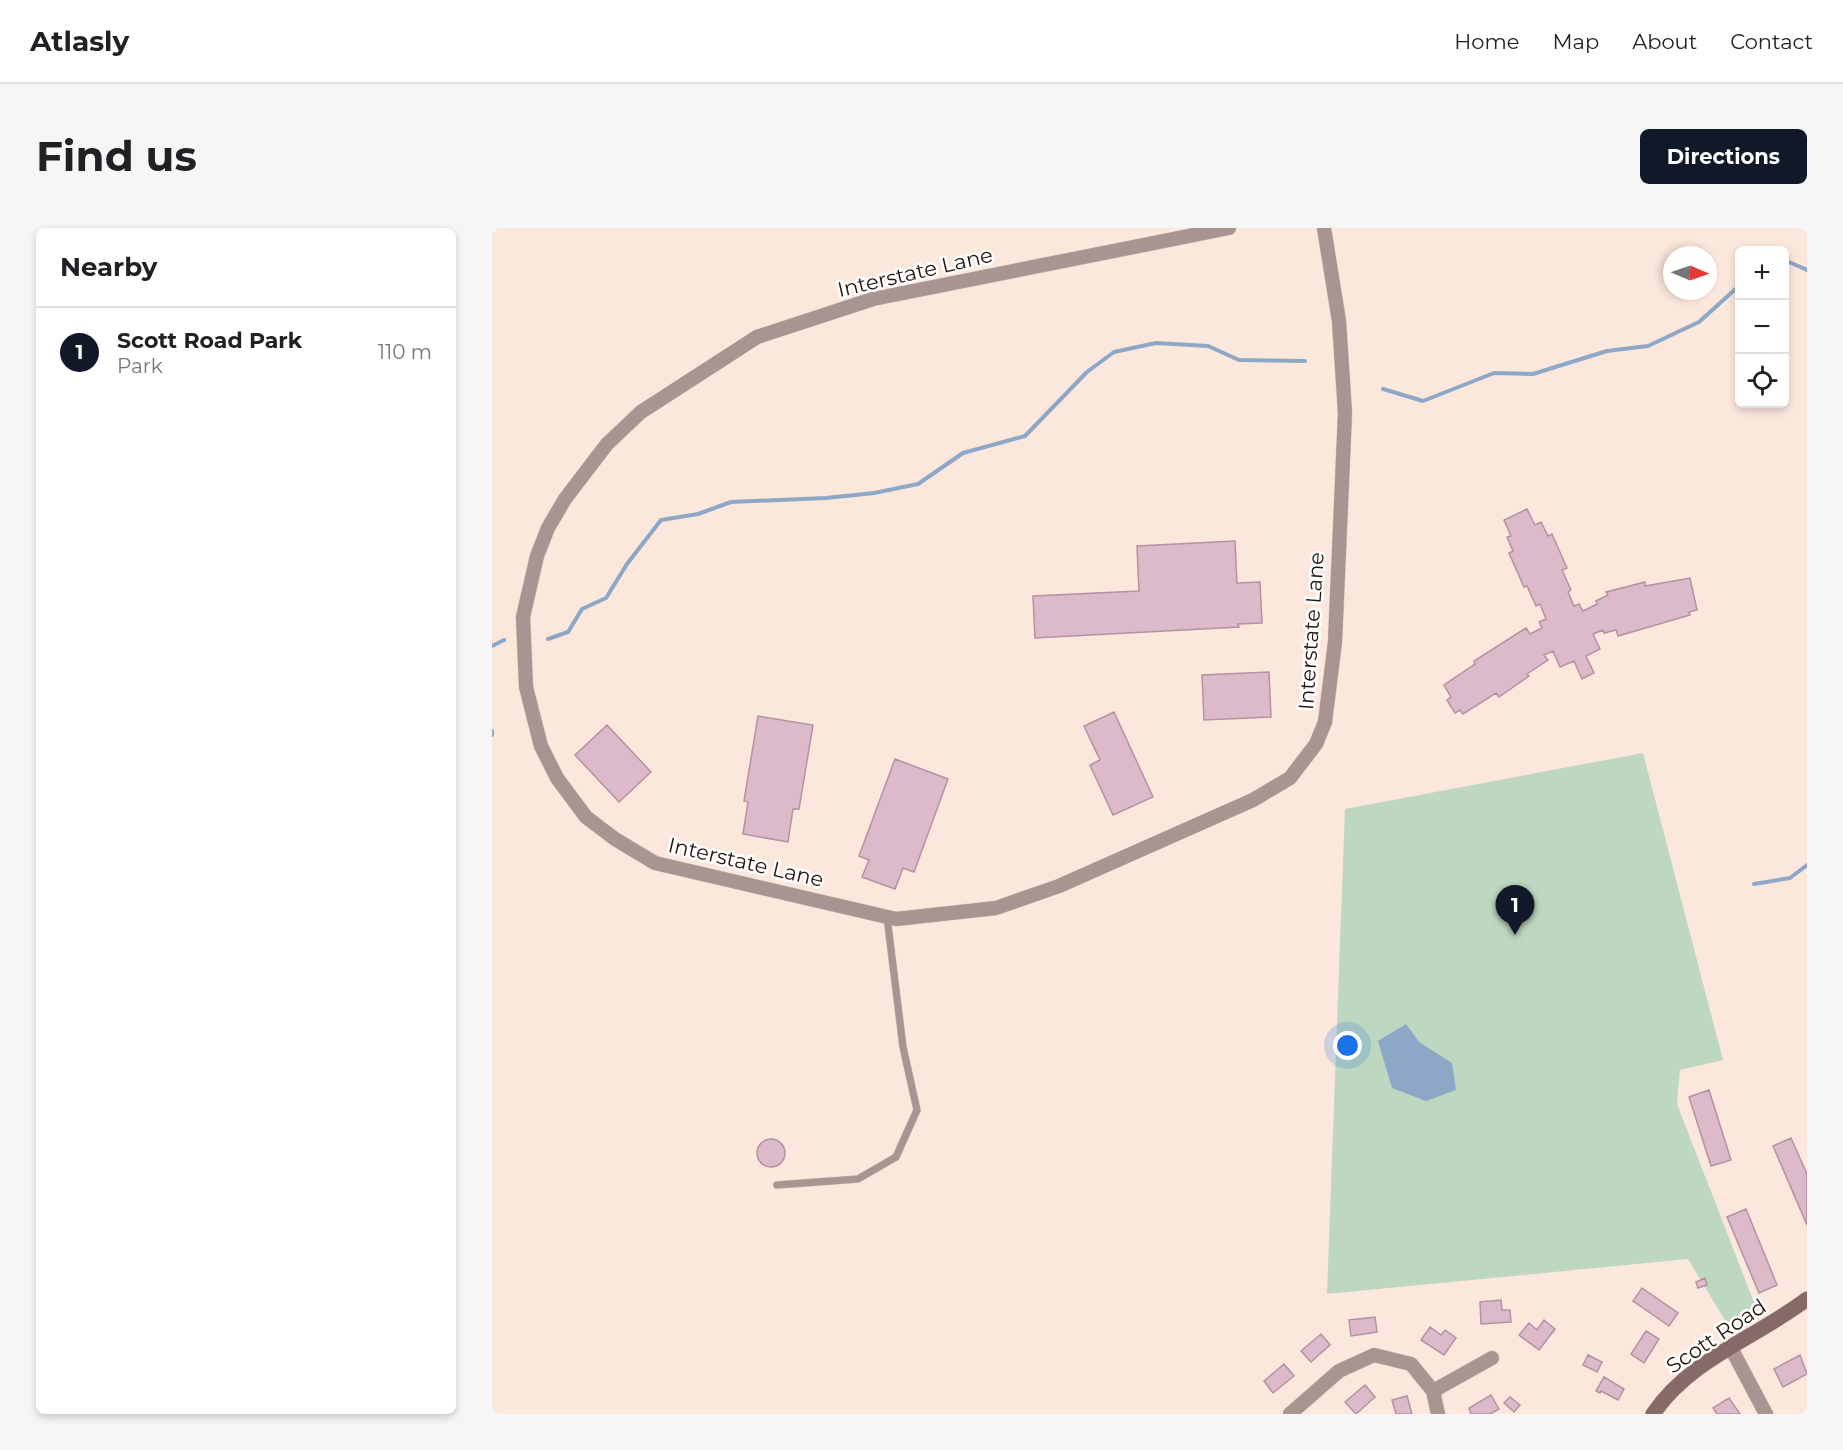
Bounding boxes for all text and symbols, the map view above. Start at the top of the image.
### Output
text: Atlasly [30,24,129,58]
text: Home [1454,29,1519,54]
text: Map [1552,29,1599,54]
text: About [1632,29,1697,54]
text: Contact [1730,29,1813,54]
button: Directions [1640,129,1807,184]
text: Find us [36,130,197,182]
street label: Interstate Lane [835,242,995,302]
north arrow [1663,246,1717,300]
map controls [1735,246,1789,408]
button: + [1735,246,1789,300]
text: Nearby [60,251,157,283]
button: − [1735,300,1789,354]
text: Scott Road Park [117,327,302,354]
text: 1 [76,340,83,364]
text: 110 m [378,340,432,364]
text: Park [117,354,163,378]
button: locate [1735,354,1789,408]
street label: Interstate Lane [1293,551,1329,711]
street label: Interstate Lane [666,832,826,892]
pin: 1 [1496,886,1534,935]
your location [1333,1031,1362,1060]
street label: Scott Road [1661,1294,1771,1378]

